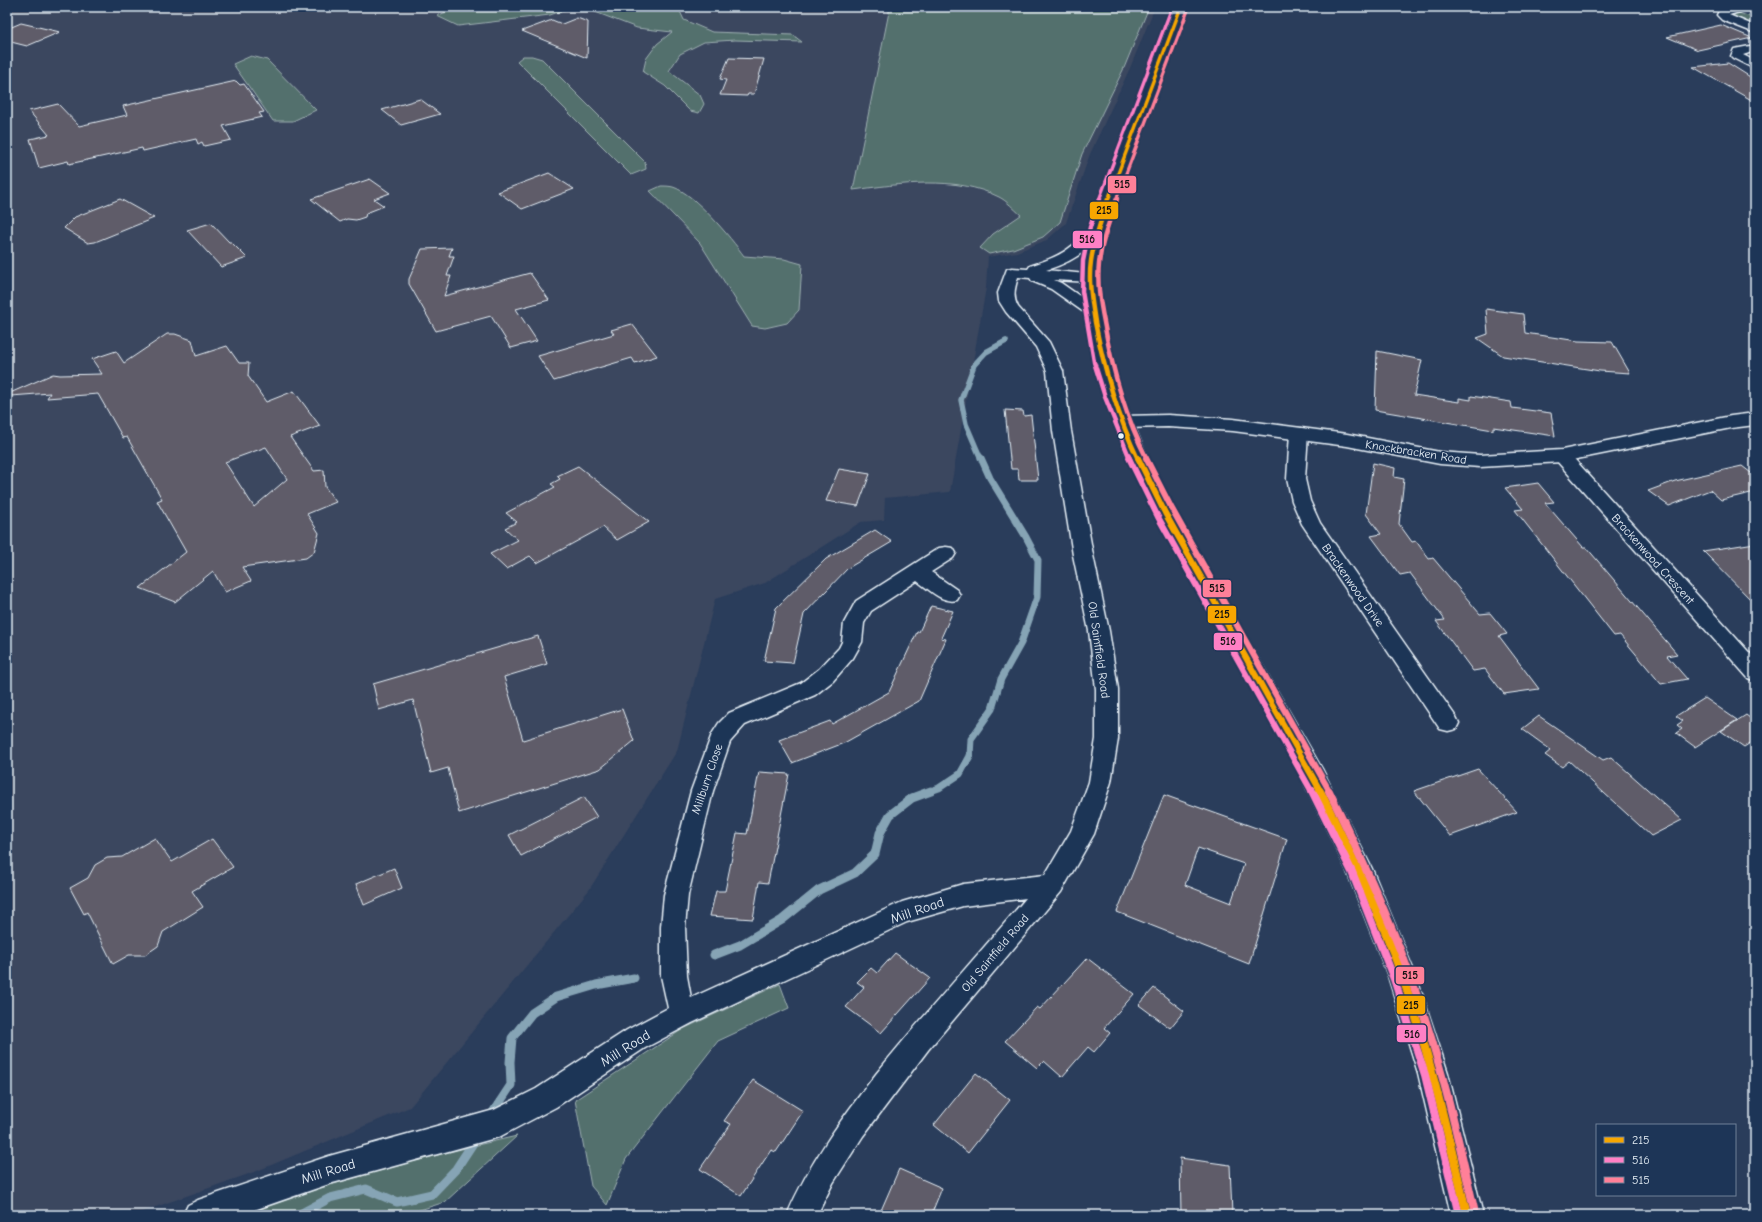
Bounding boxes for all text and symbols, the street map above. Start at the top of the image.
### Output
line badge: 515 [1107,175,1137,194]
text: 515 [1114,178,1130,191]
line badge: 215 [1089,201,1119,220]
text: 215 [1096,204,1112,217]
line badge: 516 [1072,230,1103,249]
text: 516 [1079,233,1095,246]
unlabelled marker [1116,431,1126,441]
street label: Knockbracken Road [1364,437,1468,467]
street label: Brackenwood Crescent [1609,511,1698,608]
street label: Brackenwood Drive [1319,541,1387,629]
line badge: 515 [1202,579,1232,598]
text: 515 [1209,582,1225,595]
street label: Old Saintfield Road [1085,601,1113,699]
line badge: 215 [1207,605,1237,624]
text: 215 [1214,608,1230,621]
line badge: 516 [1213,632,1243,651]
text: 516 [1220,635,1236,648]
street label: Millburn Close [688,742,726,816]
street label: Mill Road [888,893,946,928]
street label: Old Saintfield Road [958,911,1032,995]
line badge: 515 [1395,966,1425,985]
text: 515 [1402,969,1418,982]
line badge: 215 [1396,995,1426,1015]
text: 215 [1403,999,1419,1012]
line badge: 516 [1396,1024,1427,1043]
street label: Mill Road [597,1026,653,1070]
text: 516 [1404,1028,1420,1041]
legend [1596,1124,1736,1196]
text: 215 [1632,1133,1650,1147]
text: 516 [1632,1153,1650,1167]
street label: Mill Road [299,1155,357,1188]
text: 515 [1632,1173,1650,1187]

